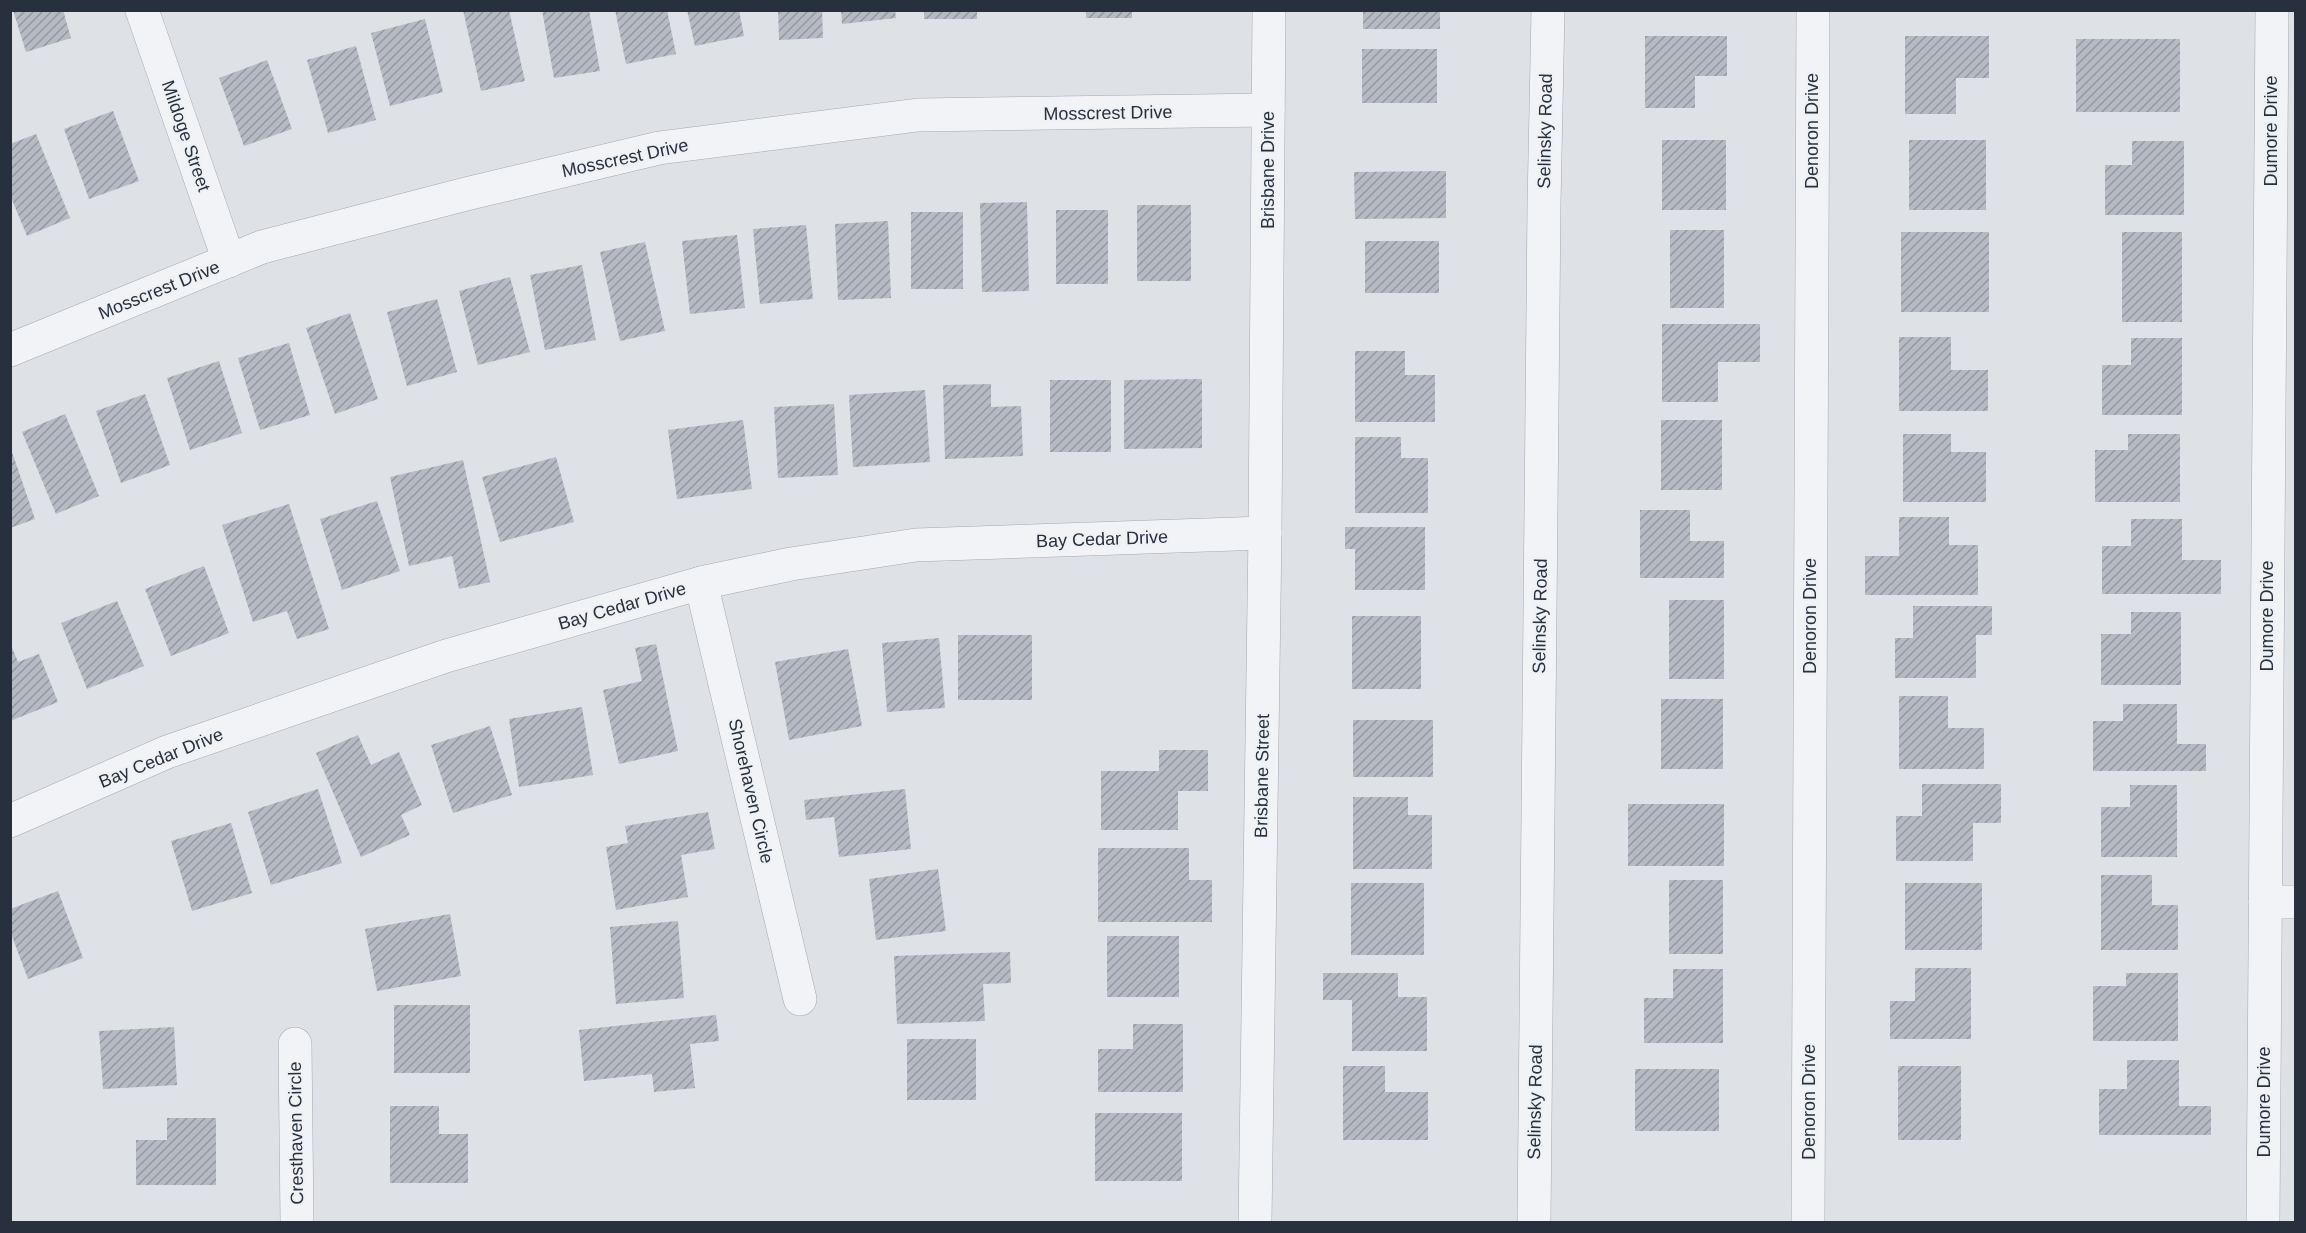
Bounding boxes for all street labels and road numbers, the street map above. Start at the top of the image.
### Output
street label: Selinsky Road [1534,73,1556,189]
street label: Denoron Drive [1802,73,1822,189]
street label: Dumore Drive [2261,75,2281,187]
street label: Mildoge Street [158,78,214,194]
street label: Mosscrest Drive [1043,102,1173,124]
street label: Brisbane Drive [1258,111,1278,229]
street label: Mosscrest Drive [560,135,690,181]
street label: Mosscrest Drive [95,257,223,323]
street label: Bay Cedar Drive [1036,527,1168,551]
street label: Selinsky Road [1529,558,1551,674]
street label: Denoron Drive [1800,558,1820,674]
street label: Dumore Drive [2257,560,2277,672]
street label: Bay Cedar Drive [556,578,688,634]
street label: Brisbane Street [1251,714,1273,838]
street label: Shorehaven Circle [725,717,777,865]
street label: Bay Cedar Drive [96,724,226,792]
street label: Selinsky Road [1524,1044,1546,1160]
street label: Denoron Drive [1799,1044,1819,1160]
street label: Dumore Drive [2254,1046,2274,1158]
street label: Cresthaven Circle [285,1061,307,1205]

